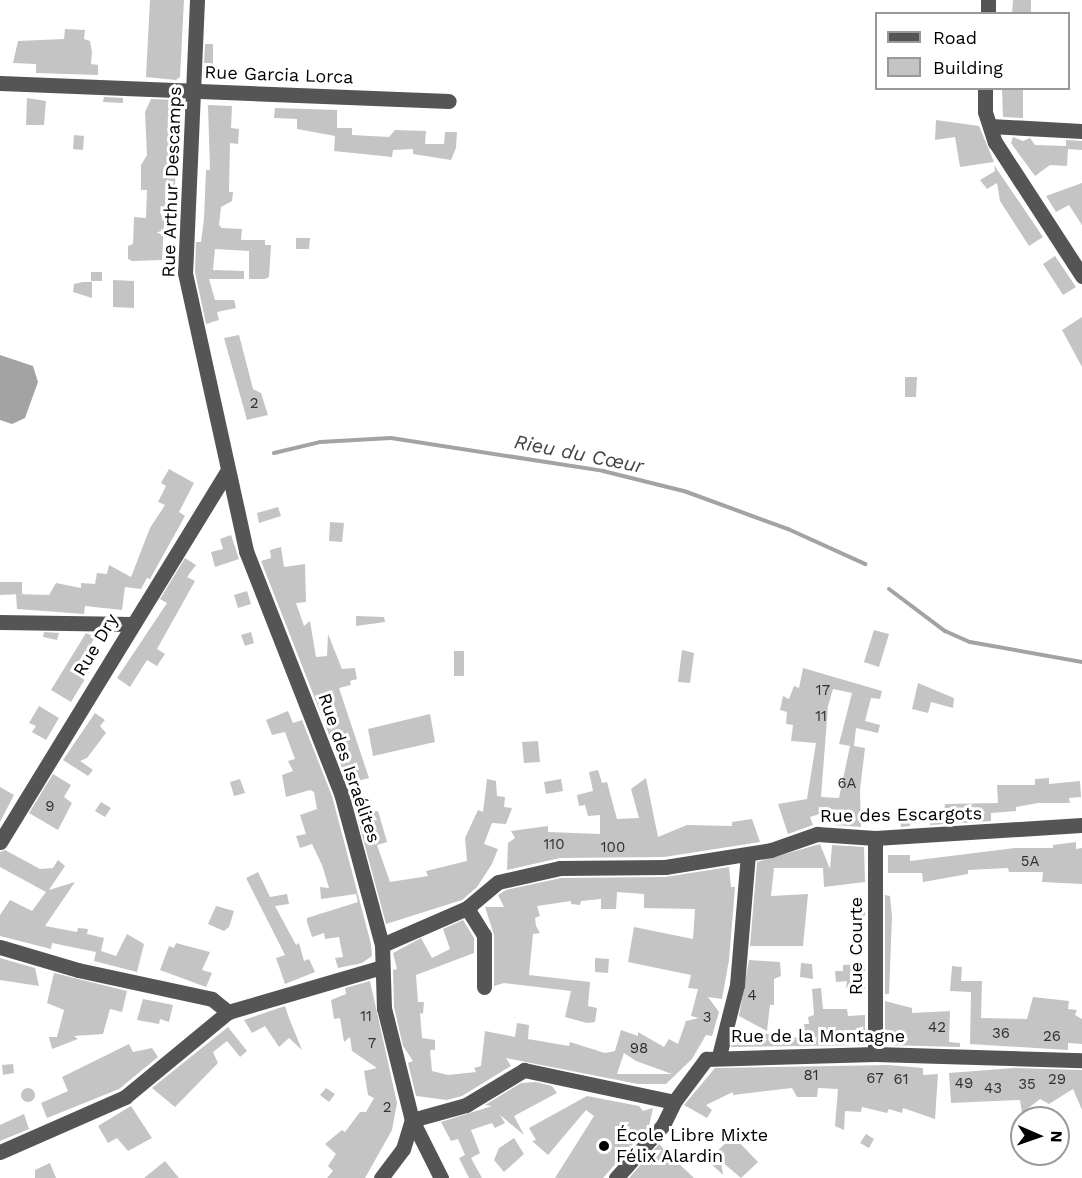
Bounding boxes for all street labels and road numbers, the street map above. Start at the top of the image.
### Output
street label: Rue Garcia Lorca [204,62,354,88]
street label: Rue Arthur Descamps [158,85,186,279]
street label: Rue Dry [69,610,123,680]
street label: Rue des Israélites [313,690,385,846]
street label: Rue des Escargots [820,803,982,827]
street label: Rue Courte [845,897,867,995]
street label: Rue de la Montagne [731,1025,905,1047]

